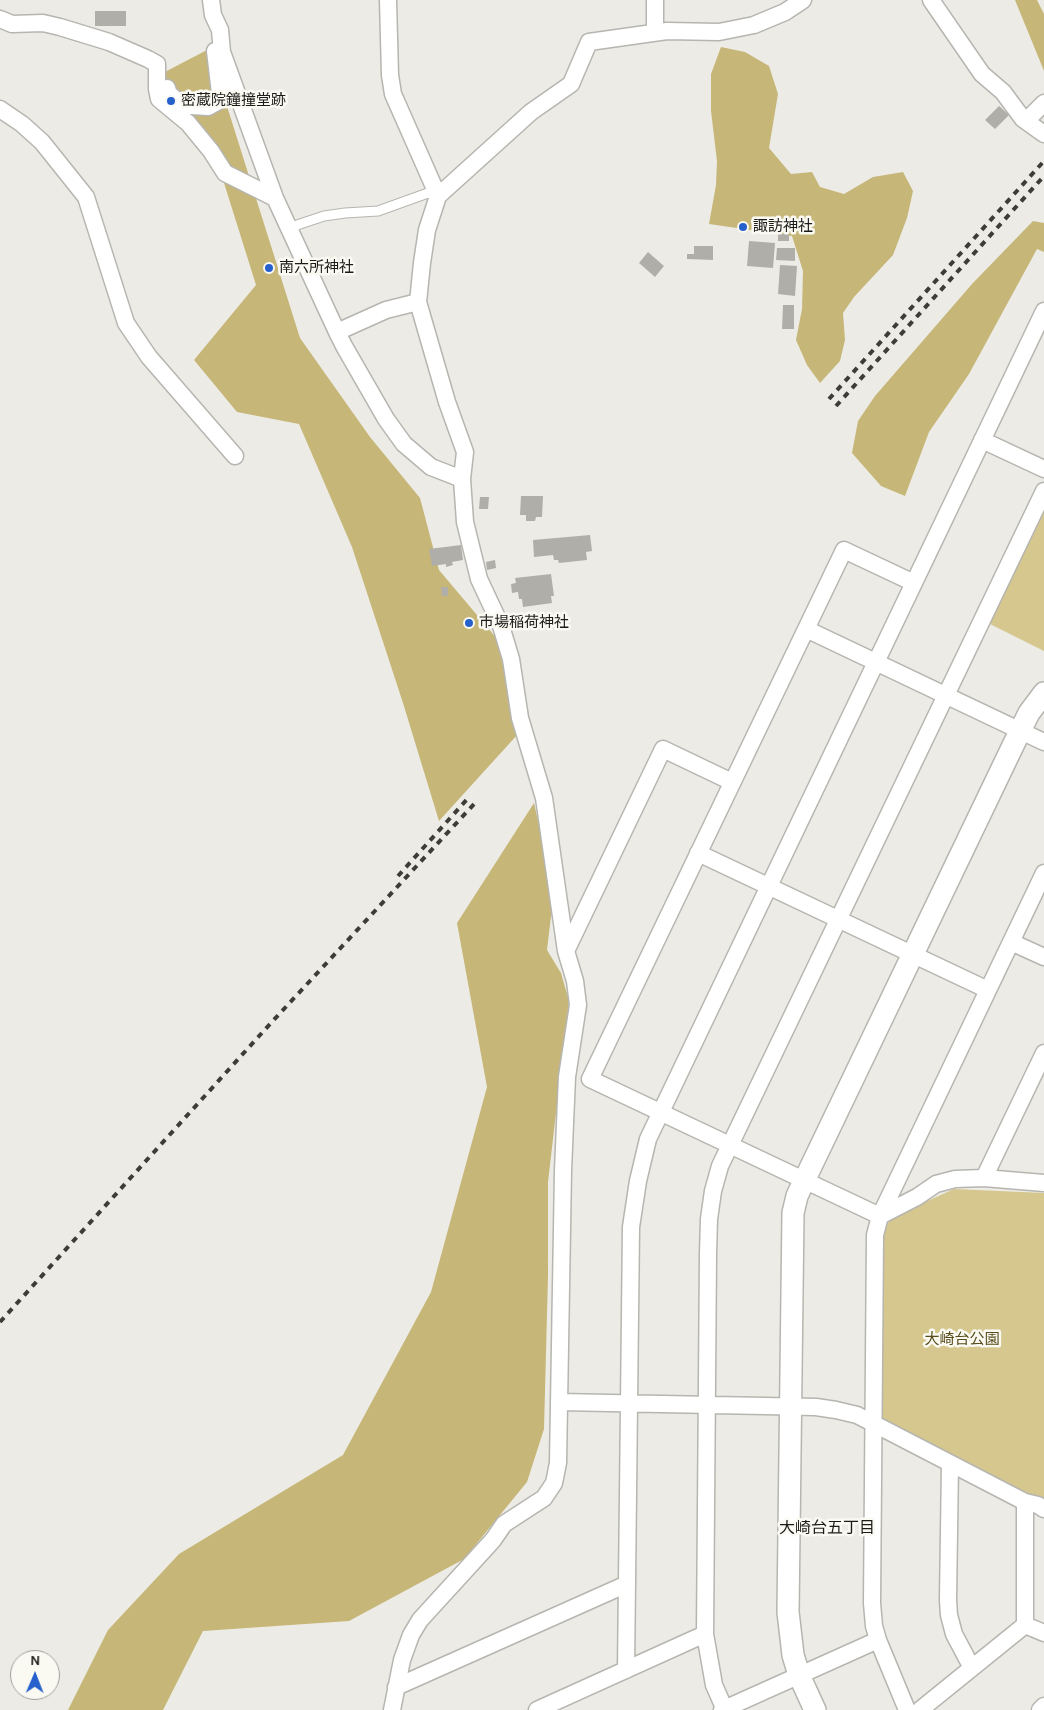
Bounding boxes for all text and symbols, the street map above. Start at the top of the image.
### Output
place label: 密蔵院鐘撞堂跡 [181,92,286,110]
marker: 密蔵院鐘撞堂跡 [165,95,177,107]
place label: 諏訪神社 [753,218,813,236]
marker: 諏訪神社 [737,221,749,233]
place label: 南六所神社 [279,259,354,277]
marker: 南六所神社 [263,262,275,274]
place label: 市場稲荷神社 [479,614,569,632]
marker: 市場稲荷神社 [463,617,475,629]
park label: 大崎台公園 [925,1331,999,1349]
district label: 大崎台五丁目 [779,1518,875,1538]
north arrow [10,1650,60,1700]
text: N [30,1652,40,1669]

